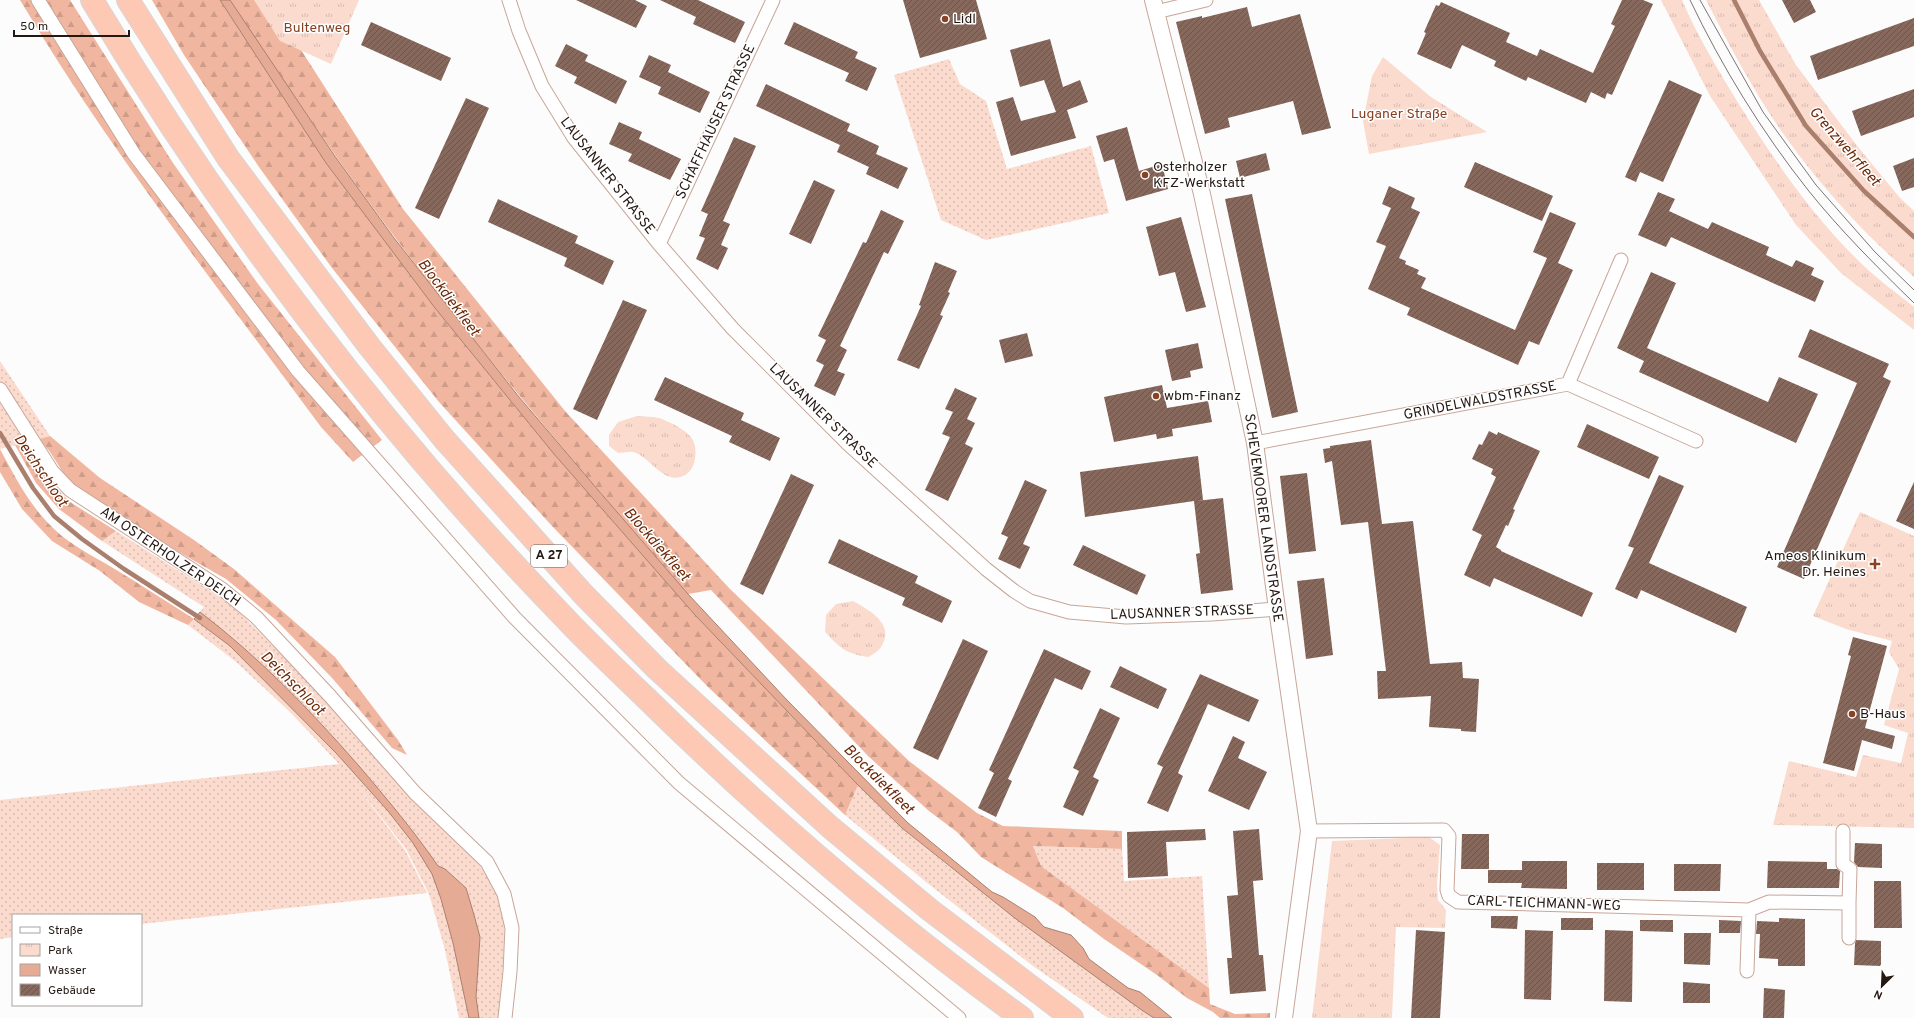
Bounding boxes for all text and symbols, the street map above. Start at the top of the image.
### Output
place label: Lidl [953,11,976,28]
scale bar [14,12,129,38]
marker: Lidl [940,14,950,24]
text: 50 m [20,19,48,35]
park label: Bultenweg [284,20,350,37]
street label: SCHAFFHAUSER STRASSE [673,42,759,202]
water label: Grenzwehrfleet [1804,103,1884,191]
park label: Luganer Straße [1351,106,1447,123]
street label: LAUSANNER STRASSE [556,114,658,238]
place label: Osterholzer KFZ-Werkstatt [1153,159,1245,192]
marker: Osterholzer KFZ-Werkstatt [1140,170,1150,180]
water label: Blockdiekfleet [413,256,484,341]
street label: LAUSANNER STRASSE [765,360,881,472]
street label: GRINDELWALDSTRASSE [1402,378,1558,424]
place label: wbm-Finanz [1164,388,1241,405]
marker: wbm-Finanz [1151,391,1161,401]
street label: SCHEVEMOORER LANDSTRASSE [1240,413,1286,623]
water label: Deichschloot [9,431,72,511]
street label: AM OSTERHOLZER DEICH [96,503,244,611]
water label: Blockdiekfleet [619,504,694,586]
road number: A 27 [531,545,567,567]
place label: Ameos Klinikum Dr. Heines [1764,548,1866,581]
marker: Ameos Klinikum Dr. Heines [1869,558,1881,570]
street label: LAUSANNER STRASSE [1110,602,1254,624]
water label: Deichschloot [256,648,329,721]
place label: B-Haus [1860,706,1906,723]
marker: B-Haus [1847,709,1857,719]
water label: Blockdiekfleet [839,741,918,820]
street label: CARL-TEICHMANN-WEG [1467,893,1621,915]
legend [12,914,142,1006]
text: Straße [48,923,83,939]
text: Park [48,943,73,959]
text: Wasser [48,963,87,979]
north arrow [1862,966,1902,1006]
text: Gebäude [48,983,96,999]
text: N [1872,986,1885,1002]

